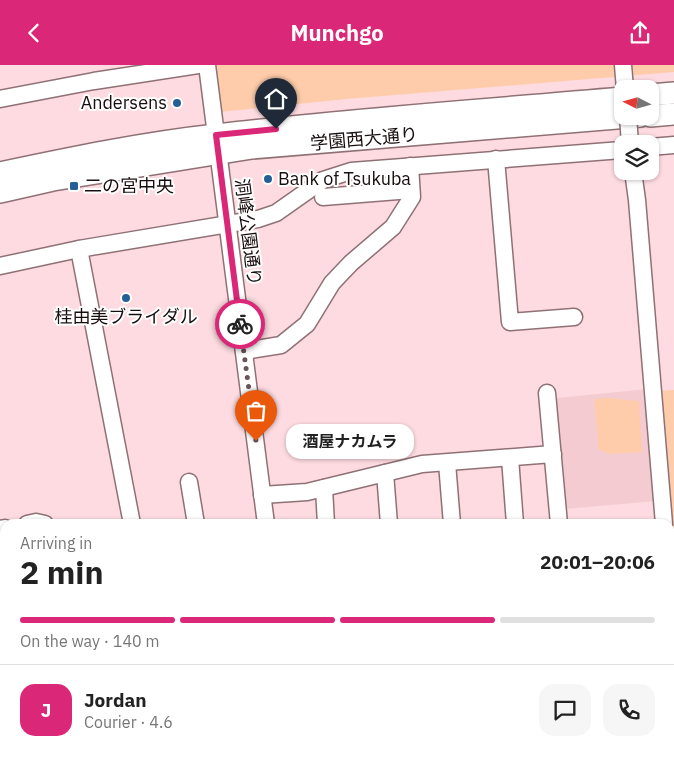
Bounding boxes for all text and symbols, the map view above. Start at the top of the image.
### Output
text: Munchgo [290,18,384,47]
icon: back [20,19,48,47]
icon: share [626,19,654,47]
pin [255,78,297,129]
north arrow [614,80,659,125]
map controls [614,80,659,180]
icon: home [262,85,290,113]
place label: Andersens [81,91,167,114]
marker: Andersens [171,97,183,109]
street label: 学園西大通り [309,122,419,155]
button: layers [614,135,659,180]
place label: Bank of Tsukuba [278,167,411,190]
marker: Bank of Tsukuba [262,173,274,185]
place label: 二の宮中央 [84,174,174,197]
street label: 洞峰公園通り [231,177,266,287]
marker: 二の宮中央 [68,180,80,192]
marker: 桂由美ブライダル [120,292,132,304]
courier [215,299,265,349]
place label: 桂由美ブライダル [54,305,198,328]
icon: bike [226,310,254,338]
pin [235,390,277,441]
icon: bag [242,397,270,425]
callout: 酒屋ナカムラ [286,423,414,459]
text: 酒屋ナカムラ [302,431,398,451]
text: Arriving in [20,533,92,553]
text: 20:01–20:06 [540,550,655,574]
text: 2 min [20,551,104,593]
text: On the way · 140 m [20,631,159,651]
button: chat [539,684,591,736]
button: phone [603,684,655,736]
text: Jordan [84,688,147,712]
text: J [41,698,51,722]
text: Courier · 4.6 [84,712,173,732]

